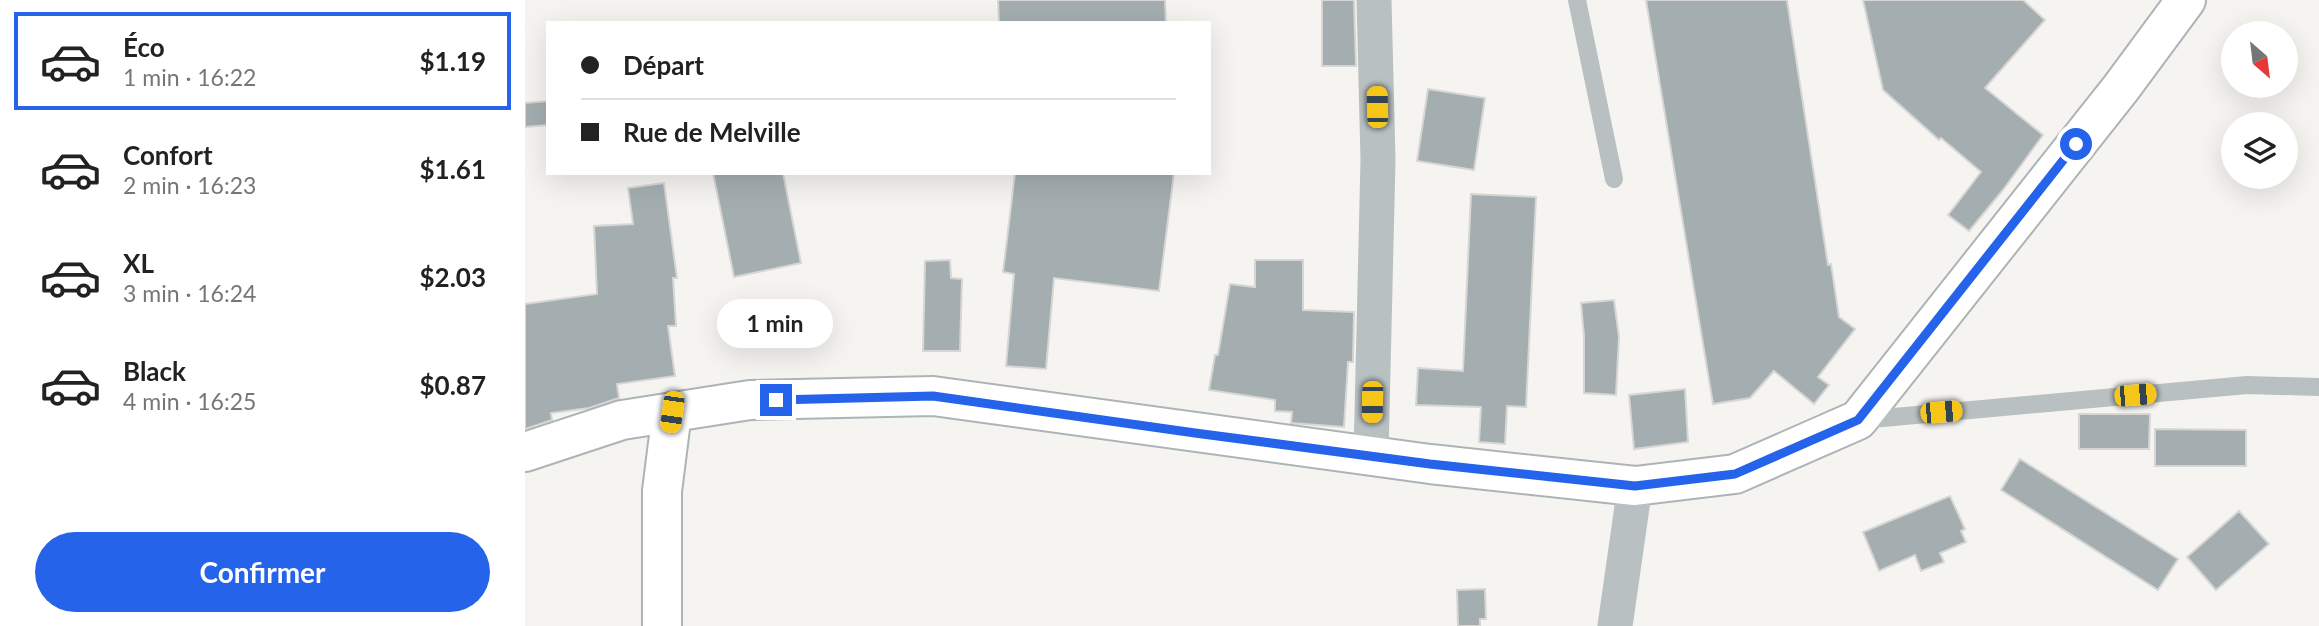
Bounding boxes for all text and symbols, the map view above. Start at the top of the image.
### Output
north arrow [2221,21,2298,98]
map controls [2221,21,2298,189]
icon: car [39,30,102,93]
text: Éco [123,31,165,63]
text: $1.19 [420,45,486,77]
text: Départ [623,49,704,81]
text: 1 min · 16:22 [123,63,256,91]
car [1367,86,1388,128]
button: layers [2221,112,2298,189]
text: Rue de Melville [623,116,801,148]
route start [2060,128,2092,160]
icon: car [39,138,102,201]
text: Confort [123,139,213,171]
text: $1.61 [420,153,486,185]
text: 2 min · 16:23 [123,171,256,199]
icon: car [39,246,102,309]
text: XL [123,247,154,279]
text: $2.03 [420,261,486,293]
text: 3 min · 16:24 [123,279,256,307]
callout: 1 min [718,298,834,348]
text: 1 min [746,309,804,337]
icon: car [39,354,102,417]
text: Black [123,355,186,387]
text: $0.87 [420,369,486,401]
car [1362,381,1383,423]
car [2114,383,2157,407]
route end [760,384,792,416]
text: 4 min · 16:25 [123,387,256,415]
car [659,390,686,434]
car [1920,400,1963,424]
button: Confirmer [35,532,490,612]

